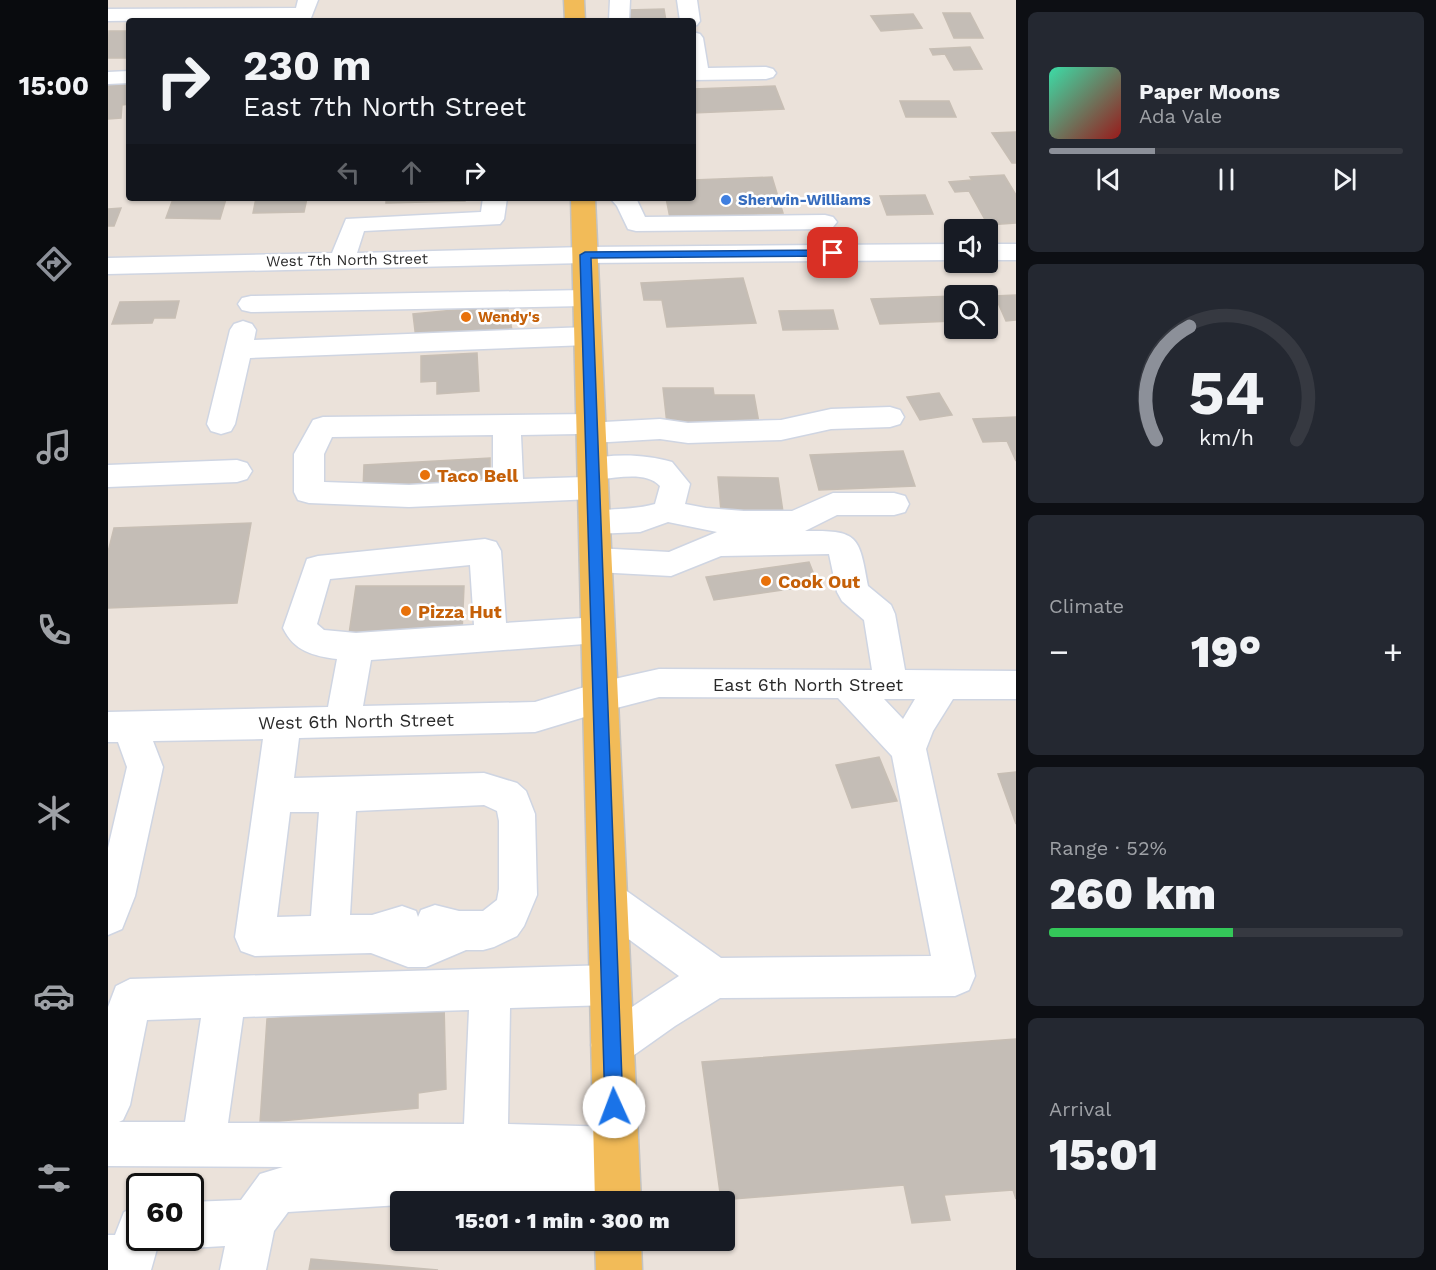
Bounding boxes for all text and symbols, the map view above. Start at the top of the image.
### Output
text: 230 m [243,41,372,90]
icon: right [144,42,222,120]
text: 15:00 [19,70,89,102]
text: Paper Moons [1139,79,1280,104]
text: East 7th North Street [243,91,526,123]
text: Ada Vale [1139,104,1222,128]
icon: left [332,156,365,189]
icon: ahead [395,156,428,189]
icon: right [458,156,491,189]
icon: previous [1092,163,1125,196]
icon: pause [1210,163,1243,196]
icon: next [1328,163,1361,196]
place label: Sherwin-Williams [738,191,871,209]
marker: Sherwin-Williams [719,193,733,207]
map controls [944,219,998,339]
button: sound [944,219,998,273]
pin [807,227,858,278]
icon: arrive [816,236,849,269]
icon: directions [33,243,75,285]
street label: West 7th North Street [266,250,429,270]
button: search [944,285,998,339]
place label: Wendy's [478,308,540,326]
marker: Wendy's [459,310,473,324]
text: 54 [1188,357,1264,430]
icon: music [33,426,75,468]
text: km/h [1198,426,1254,451]
place label: Taco Bell [437,465,518,486]
marker: Taco Bell [418,468,432,482]
place label: Cook Out [778,571,860,592]
marker: Cook Out [759,574,773,588]
text: Climate [1049,594,1124,618]
place label: Pizza Hut [418,601,502,622]
marker: Pizza Hut [399,604,413,618]
icon: phone [33,609,75,651]
text: 19° [1191,625,1261,678]
text: − [1049,632,1069,671]
text: + [1383,632,1403,671]
street label: East 6th North Street [713,674,904,695]
street label: West 6th North Street [258,709,454,733]
icon: climate [33,792,75,834]
text: Range · 52% [1049,836,1167,860]
text: 260 km [1049,867,1216,920]
icon: car [33,975,75,1017]
position arrow [582,1075,646,1139]
text: Arrival [1049,1097,1111,1121]
text: 15:01 [1049,1128,1158,1181]
icon: filters [33,1157,75,1199]
speed limit sign: 60 [126,1173,204,1251]
text: 15:01 · 1 min · 300 m [455,1208,670,1233]

